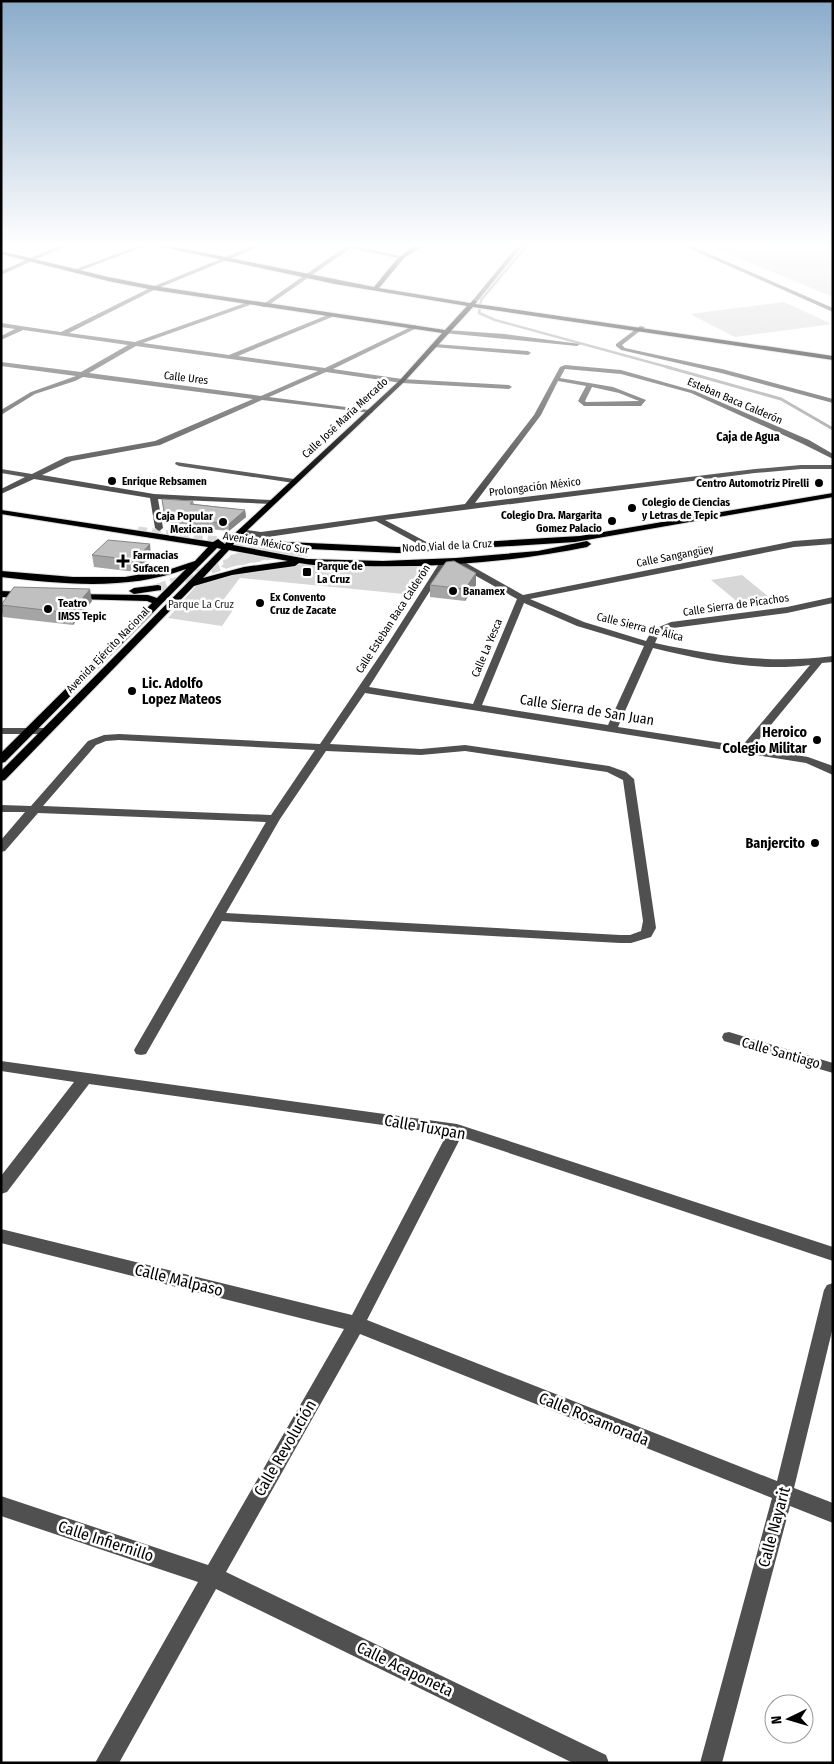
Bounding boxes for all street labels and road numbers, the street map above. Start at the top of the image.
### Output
street label: Calle Ures [163,369,209,387]
street label: Calle José María Mercado [300,375,391,461]
street label: Esteban Baca Calderón [685,375,785,427]
street label: Prolongación México [488,475,582,499]
street label: Avenida México Sur [222,529,310,557]
street label: Nodo Vial de la Cruz [402,537,493,555]
street label: Calle Sangangüey [635,542,715,570]
street label: Calle Esteban Baca Calderón [353,562,433,676]
street label: Calle Sierra de Picachos [682,591,790,619]
street label: Avenida Ejército Nacional [64,604,152,696]
street label: Calle Sierra de Álica [595,609,685,644]
street label: Calle La Yesca [469,617,505,679]
street label: Calle Sierra de San Juan [519,691,655,729]
street label: Calle Santiago [740,1034,822,1072]
street label: Calle Tuxpan [383,1110,467,1144]
street label: Calle Malpaso [133,1260,225,1300]
street label: Calle Rosamorada [536,1388,652,1450]
street label: Calle Revolución [250,1397,320,1499]
street label: Calle Nayarit [754,1484,794,1569]
street label: Calle Infiernillo [56,1517,156,1565]
street label: Calle Acaponeta [354,1637,456,1701]

